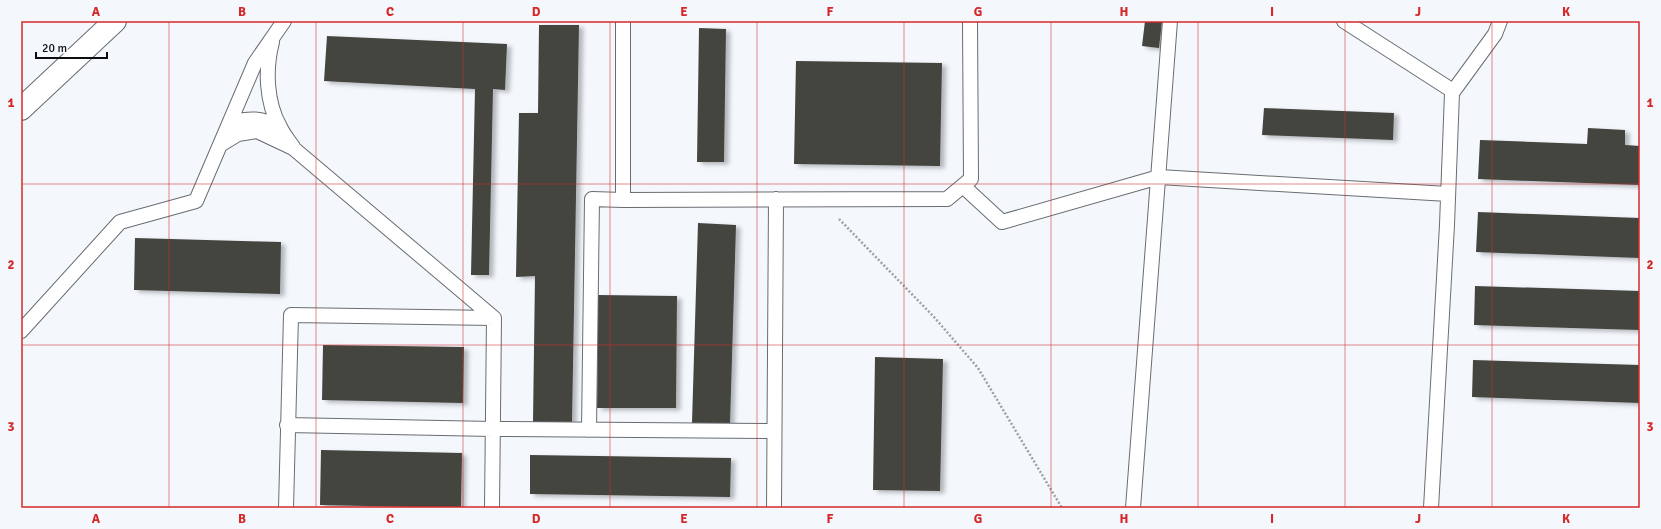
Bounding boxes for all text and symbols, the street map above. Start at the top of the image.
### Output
text: A [92,4,101,20]
text: B [238,4,246,20]
text: C [386,4,394,20]
text: D [532,4,541,20]
text: E [680,4,688,20]
text: F [827,4,834,20]
text: G [974,4,982,20]
text: H [1120,4,1128,20]
text: I [1270,4,1274,20]
text: J [1415,4,1421,20]
text: K [1562,4,1570,20]
scale bar [36,34,107,60]
text: 20 m [42,41,67,56]
text: 1 [7,95,15,111]
text: 1 [1646,95,1654,111]
text: 2 [7,257,15,273]
text: 2 [1646,257,1654,273]
text: 3 [7,419,15,435]
text: 3 [1646,419,1654,435]
text: A [92,511,101,527]
text: B [238,511,246,527]
text: C [386,511,394,527]
text: D [532,511,541,527]
text: E [680,511,688,527]
text: F [827,511,834,527]
text: G [974,511,982,527]
text: H [1120,511,1128,527]
text: I [1270,511,1274,527]
text: J [1415,511,1421,527]
text: K [1562,511,1570,527]

